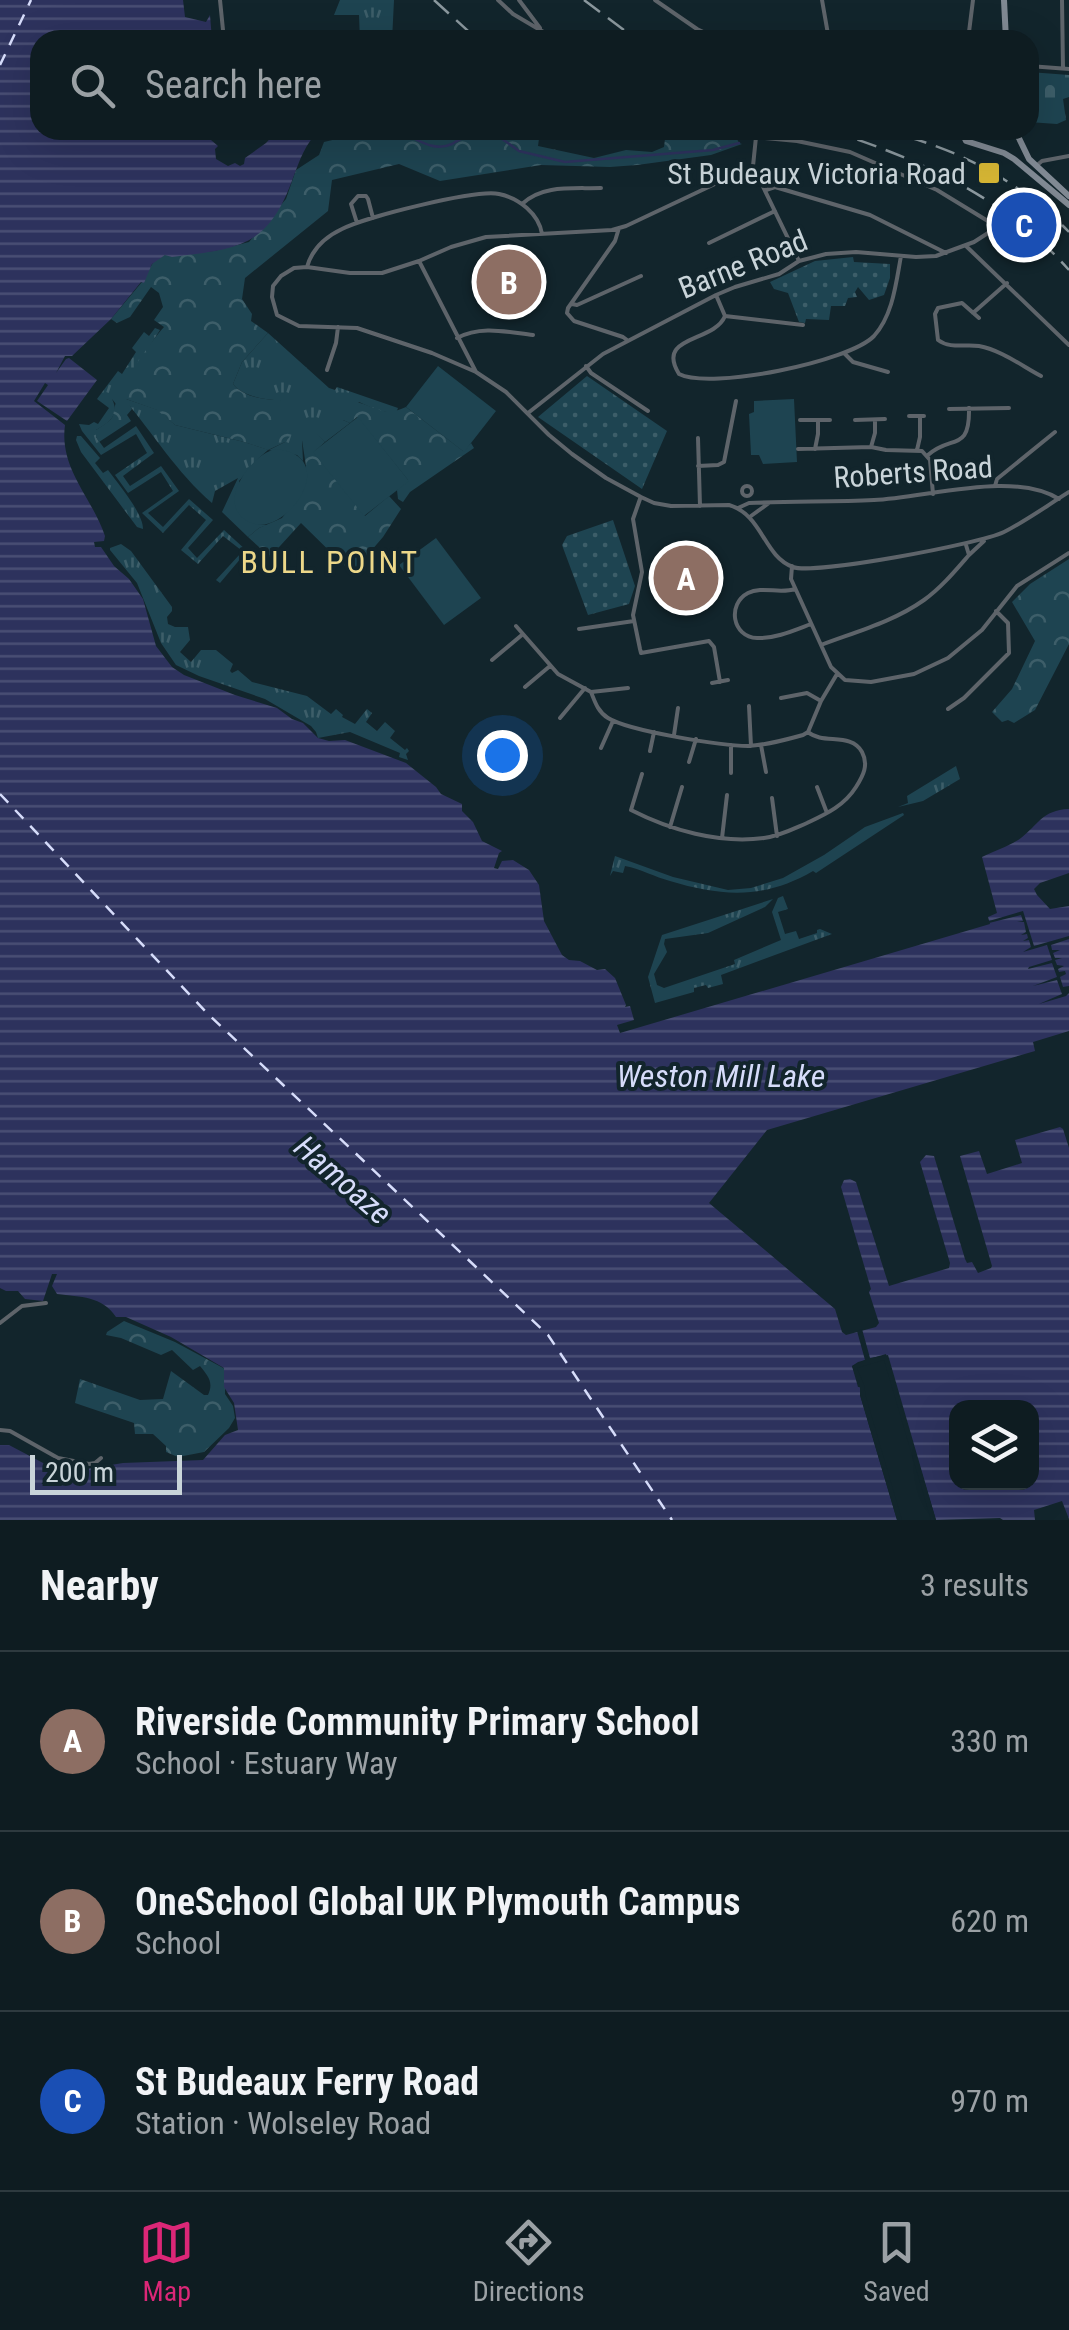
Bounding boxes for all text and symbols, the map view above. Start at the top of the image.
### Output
search box [30,30,1039,140]
icon: search [65,58,120,113]
text: Search here [145,63,322,107]
place label: St Budeaux Victoria Road [667,156,966,191]
marker: St Budeaux Victoria Road [976,160,1002,186]
pin: C [992,188,1056,262]
street label: Barne Road [674,222,812,306]
pin: B [476,244,542,320]
street label: Roberts Road [832,449,994,495]
pin: A [654,540,718,616]
district label: BULL POINT [240,543,420,581]
your location [477,730,528,781]
water label: Weston Mill Lake [617,1057,825,1095]
water label: Hamoaze [287,1128,399,1232]
map controls [949,1400,1039,1490]
button: layers [949,1400,1039,1490]
scale bar [30,1450,182,1494]
text: 200 m [45,1456,114,1489]
text: Nearby [40,1561,159,1610]
text: 3 results [920,1566,1029,1604]
text: Riverside Community Primary School [135,1700,700,1744]
text: A [63,1722,82,1760]
text: 330 m [950,1722,1029,1760]
text: School · Estuary Way [135,1744,398,1782]
text: OneSchool Global UK Plymouth Campus [135,1880,740,1924]
text: B [64,1902,81,1940]
text: 620 m [950,1902,1029,1940]
text: School [135,1924,221,1962]
text: St Budeaux Ferry Road [135,2060,479,2104]
text: C [63,2082,82,2120]
text: 970 m [950,2082,1029,2120]
text: Station · Wolseley Road [135,2104,431,2142]
tab: Map [139,2215,194,2308]
tab: Directions [473,2215,585,2308]
tab: Saved [863,2215,930,2308]

